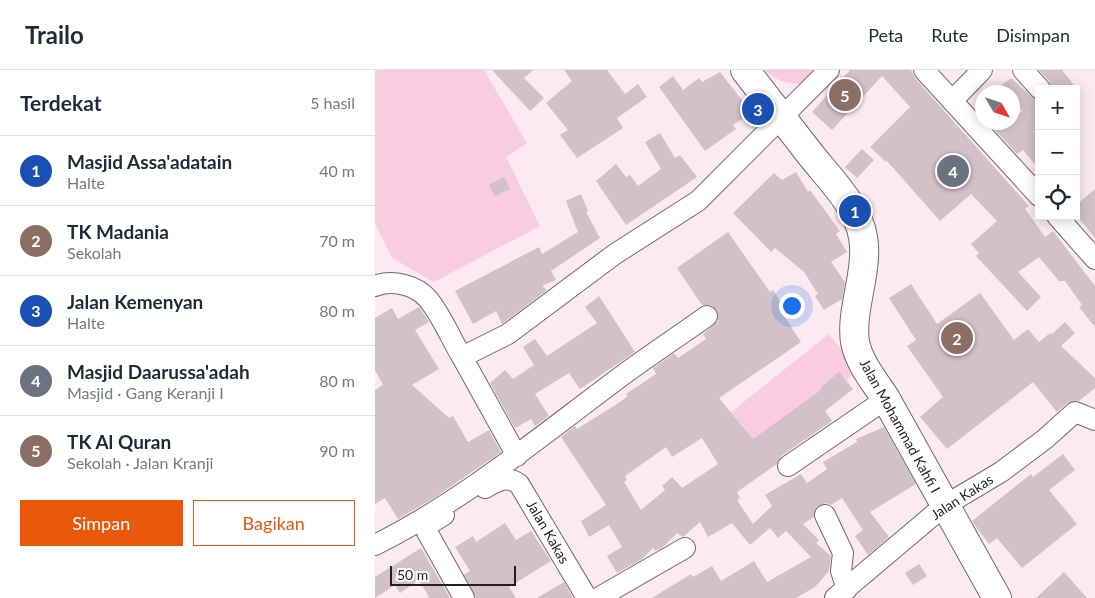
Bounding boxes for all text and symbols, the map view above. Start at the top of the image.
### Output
text: Trailo [25,20,84,49]
text: Peta [868,24,903,46]
text: Rute [931,24,968,46]
text: Disimpan [996,24,1070,46]
pin: 5 [829,76,861,114]
north arrow [975,85,1020,130]
map controls [1035,85,1080,220]
button: + [1035,85,1080,130]
text: Terdekat [20,90,102,115]
pin: 3 [742,90,774,128]
text: 5 hasil [310,93,355,112]
button: − [1035,130,1080,175]
text: Masjid Assa'adatain [67,150,232,173]
pin: 4 [937,152,969,190]
text: 1 [31,161,41,180]
text: 40 m [319,161,355,180]
text: Halte [67,173,105,192]
button: locate [1035,175,1080,220]
pin: 1 [839,192,871,230]
text: TK Madania [67,220,169,243]
text: 2 [31,231,41,250]
text: 70 m [319,231,355,250]
text: Sekolah [67,243,121,262]
text: Jalan Kemenyan [67,290,203,313]
your location [779,293,805,319]
text: 3 [31,301,41,320]
text: 80 m [319,301,355,320]
text: Halte [67,313,105,332]
pin: 2 [941,319,973,357]
street label: Jalan Mohammad Kahfi I [857,356,944,496]
text: Masjid Daarussa'adah [67,360,250,383]
text: 4 [31,371,41,390]
text: 80 m [319,371,355,390]
text: Masjid · Gang Keranji I [67,383,224,402]
text: TK Al Quran [67,430,171,453]
text: 5 [31,441,41,460]
text: 90 m [319,441,355,460]
text: Sekolah · Jalan Kranji [67,453,213,472]
street label: Jalan Kakas [928,470,996,523]
street label: Jalan Kakas [523,497,573,567]
button: Simpan [20,500,183,546]
button: Bagikan [193,500,355,546]
scale bar [390,563,516,586]
text: 50 m [397,566,428,583]

